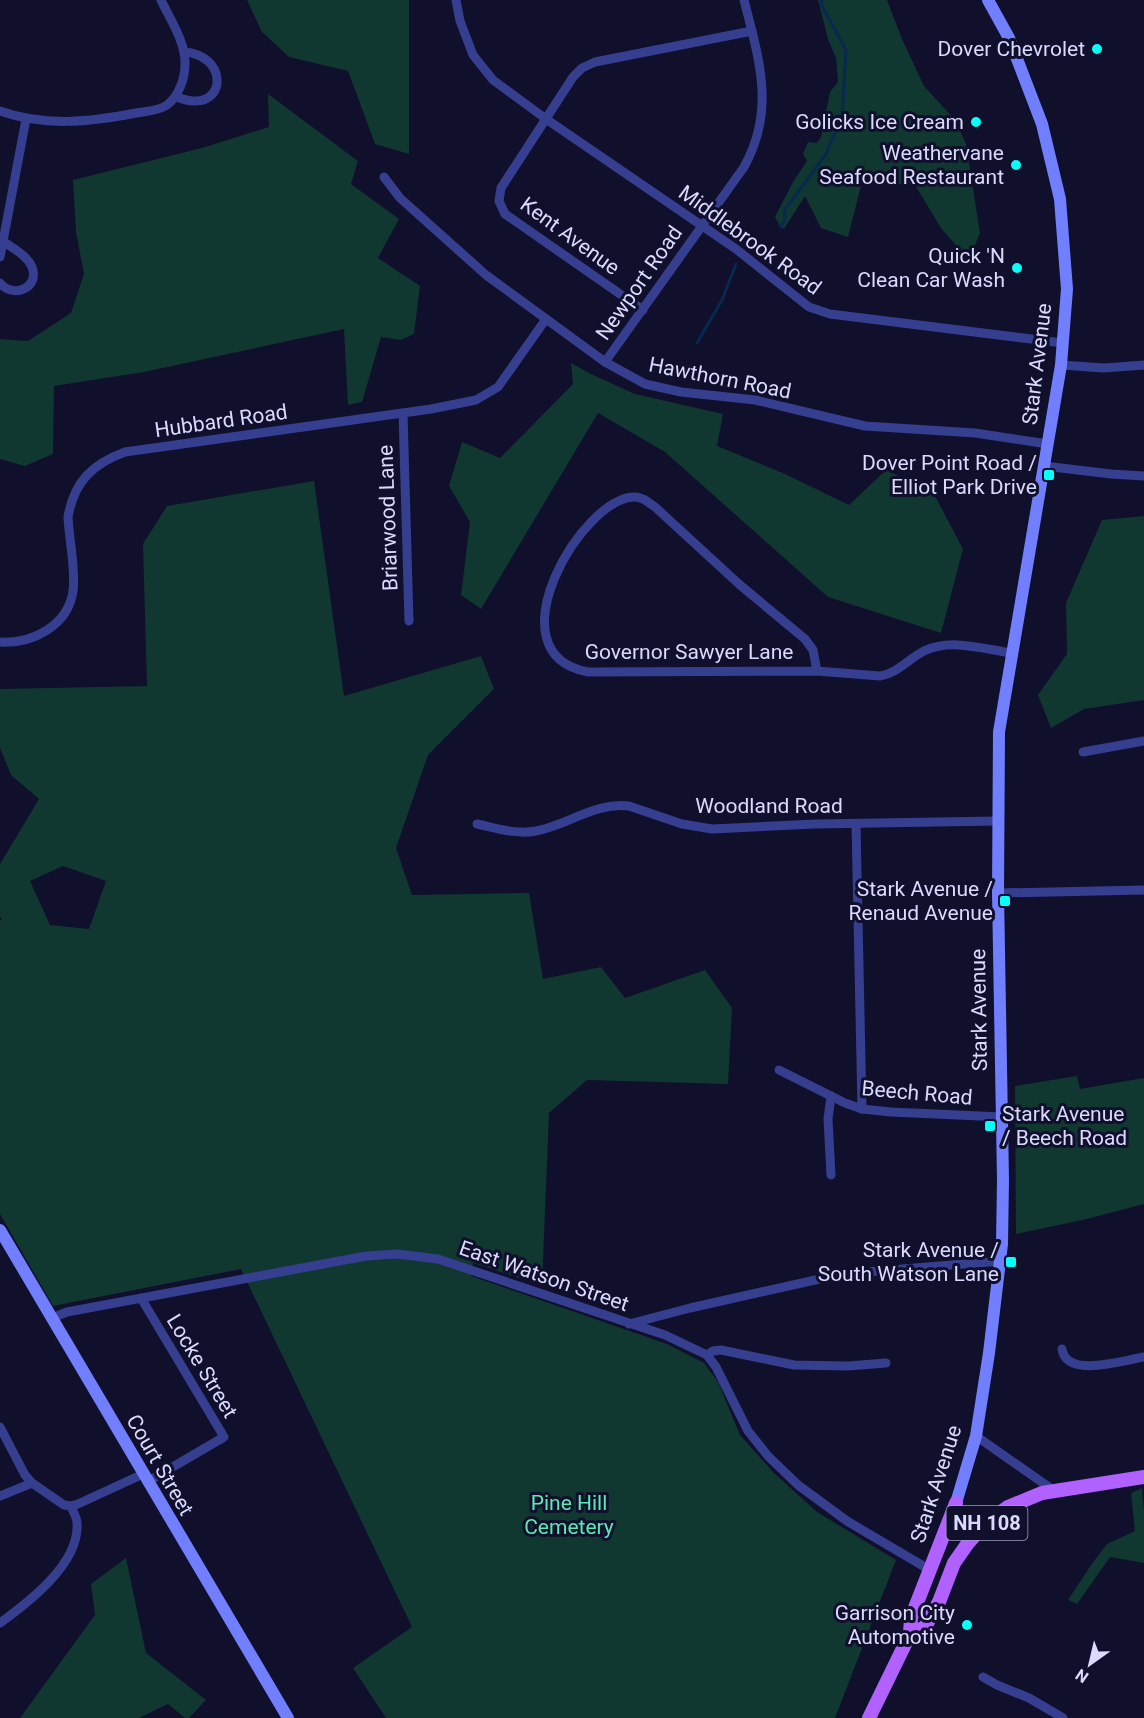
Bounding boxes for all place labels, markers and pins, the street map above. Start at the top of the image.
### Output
place label: Dover Chevrolet [937,37,1085,61]
marker: Dover Chevrolet [1090,42,1104,56]
place label: Golicks Ice Cream [795,110,964,134]
marker: Golicks Ice Cream [969,115,983,129]
place label: Weathervane Seafood Restaurant [819,141,1004,189]
marker: Weathervane Seafood Restaurant [1009,158,1023,172]
place label: Quick 'N Clean Car Wash [857,244,1005,292]
marker: Quick 'N Clean Car Wash [1010,261,1024,275]
place label: Dover Point Road / Elliot Park Drive [862,451,1037,499]
marker: Dover Point Road / Elliot Park Drive [1042,468,1056,482]
place label: Stark Avenue / Renaud Avenue [849,877,993,925]
marker: Stark Avenue / Renaud Avenue [998,894,1012,908]
place label: Stark Avenue / Beech Road [1002,1102,1127,1150]
marker: Stark Avenue / Beech Road [983,1119,997,1133]
place label: Stark Avenue / South Watson Lane [818,1238,999,1286]
marker: Stark Avenue / South Watson Lane [1004,1255,1018,1269]
place label: Garrison City Automotive [835,1601,955,1649]
marker: Garrison City Automotive [960,1618,974,1632]

